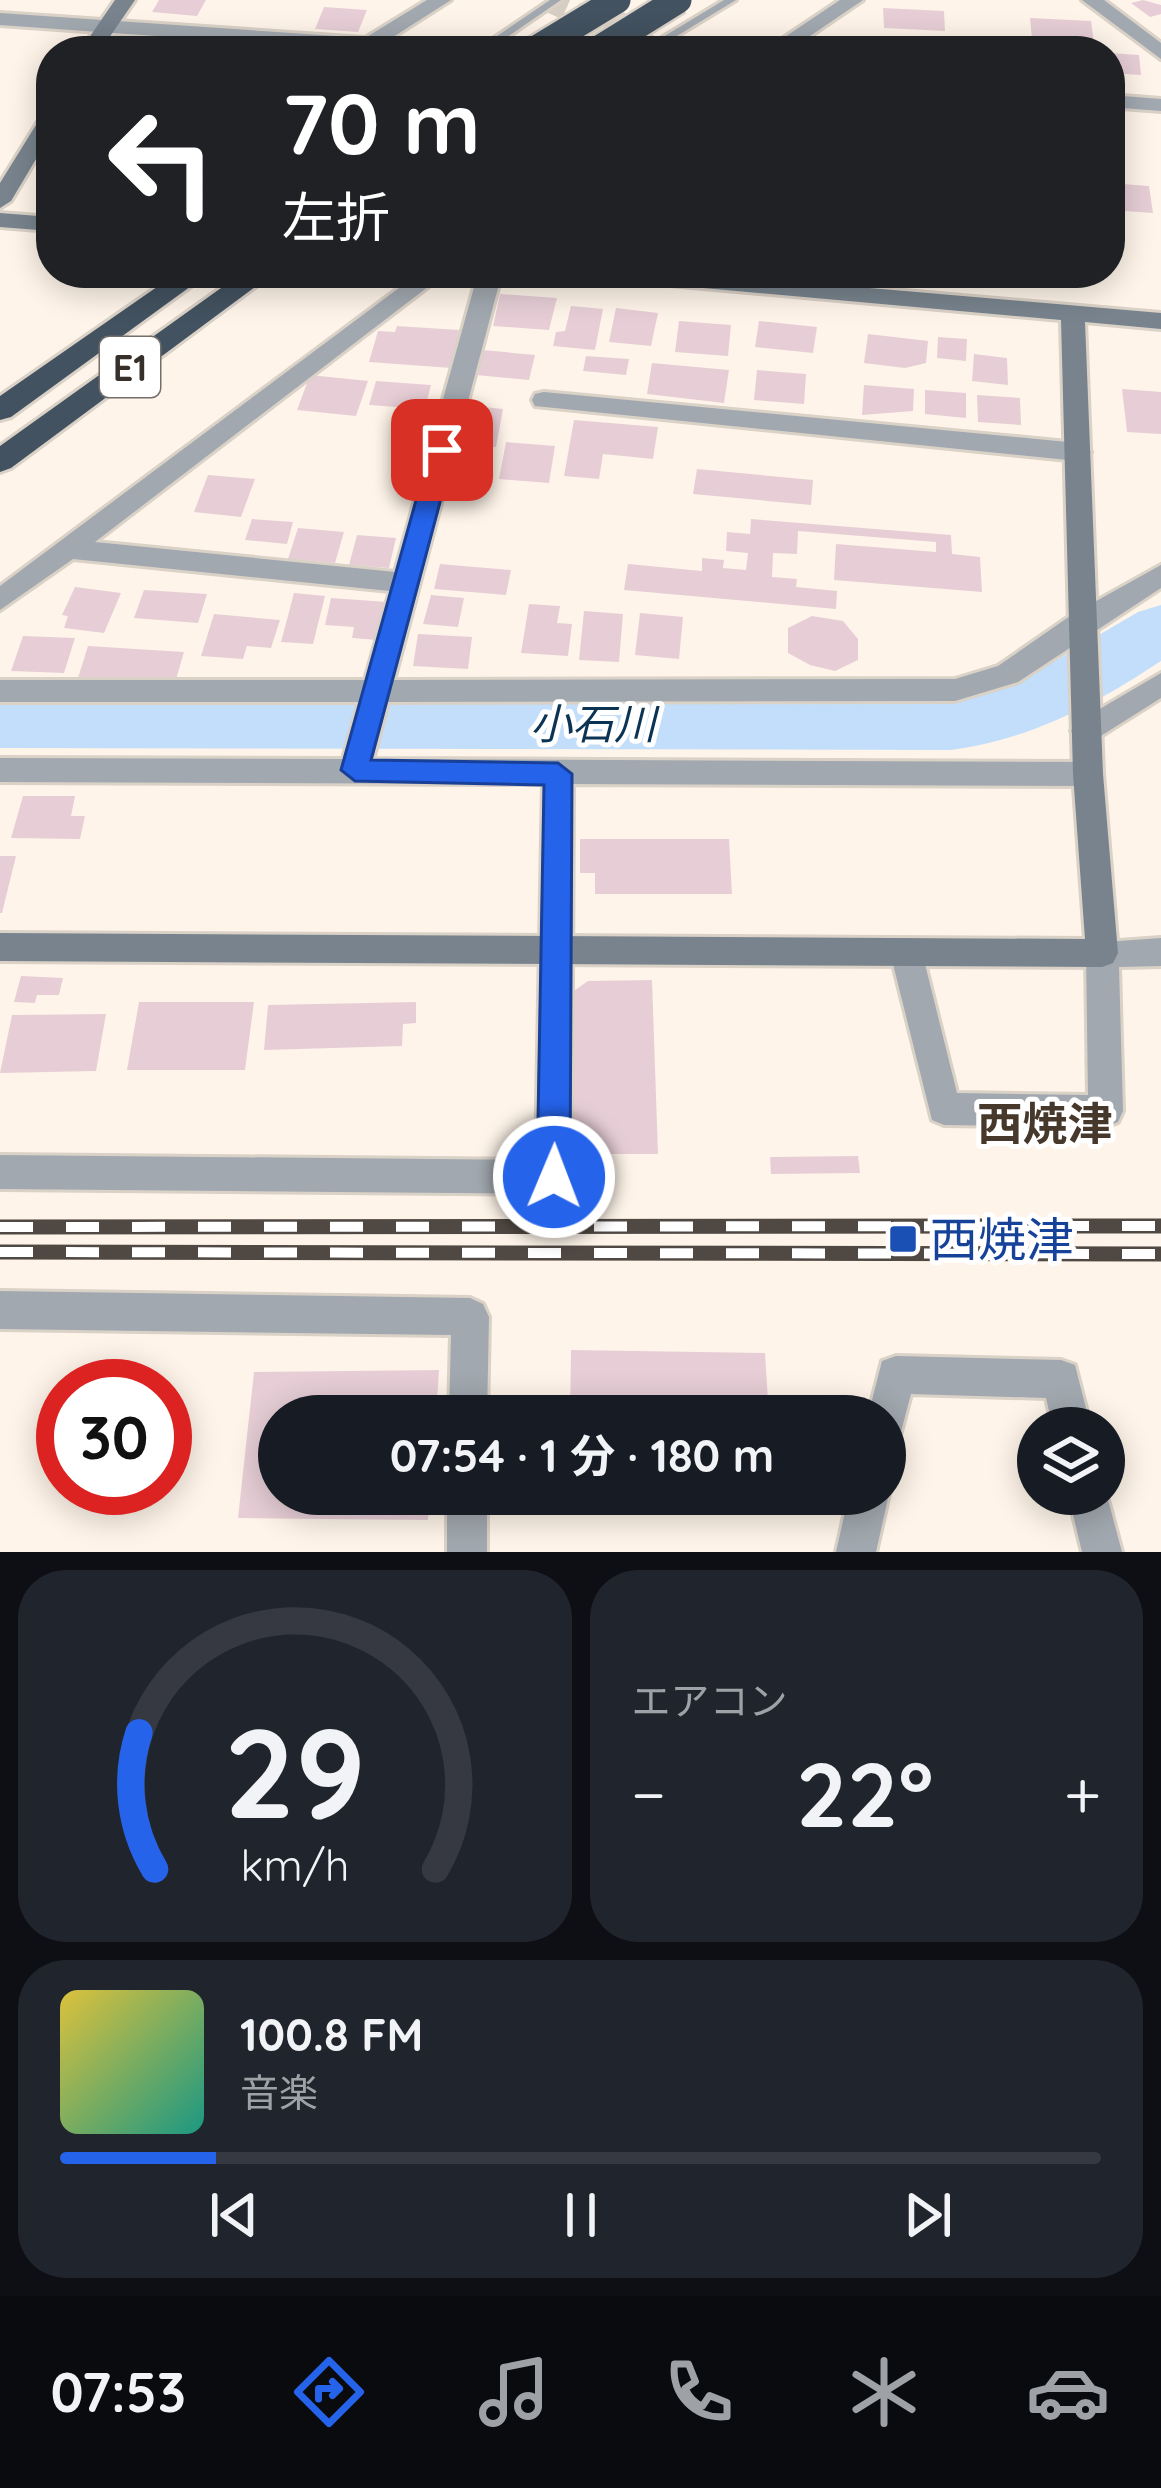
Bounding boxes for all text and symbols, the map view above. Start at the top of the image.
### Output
text: 70 m [282,70,481,175]
icon: left [84,84,240,240]
text: 左折 [282,183,390,251]
road number: E1 [100,337,160,397]
pin [391,399,493,501]
icon: arrive [409,417,475,483]
water label: 小石川 [530,697,660,750]
district label: 西焼津 [977,1095,1113,1151]
position arrow [491,1114,617,1240]
place label: 西焼津 [930,1209,1074,1269]
marker: 西焼津 [887,1223,919,1255]
speed limit sign: 30 [36,1359,192,1515]
map controls [1017,1407,1125,1515]
button: layers [1017,1407,1125,1515]
text: 07:54 · 1 分 · 180 m [390,1427,774,1483]
text: エアコン [632,1676,788,1725]
text: 29 [224,1693,366,1849]
text: 22° [796,1737,934,1850]
text: − [632,1752,666,1835]
text: + [1064,1752,1101,1835]
text: km/h [240,1838,349,1892]
text: 100.8 FM [240,2006,423,2062]
text: 音楽 [240,2068,318,2117]
icon: previous [201,2182,267,2248]
icon: pause [548,2182,614,2248]
icon: next [895,2182,961,2248]
icon: directions [287,2350,371,2434]
icon: music [472,2350,556,2434]
icon: phone [657,2350,741,2434]
icon: climate [842,2350,926,2434]
icon: car [1026,2350,1110,2434]
text: 07:53 [50,2358,186,2426]

